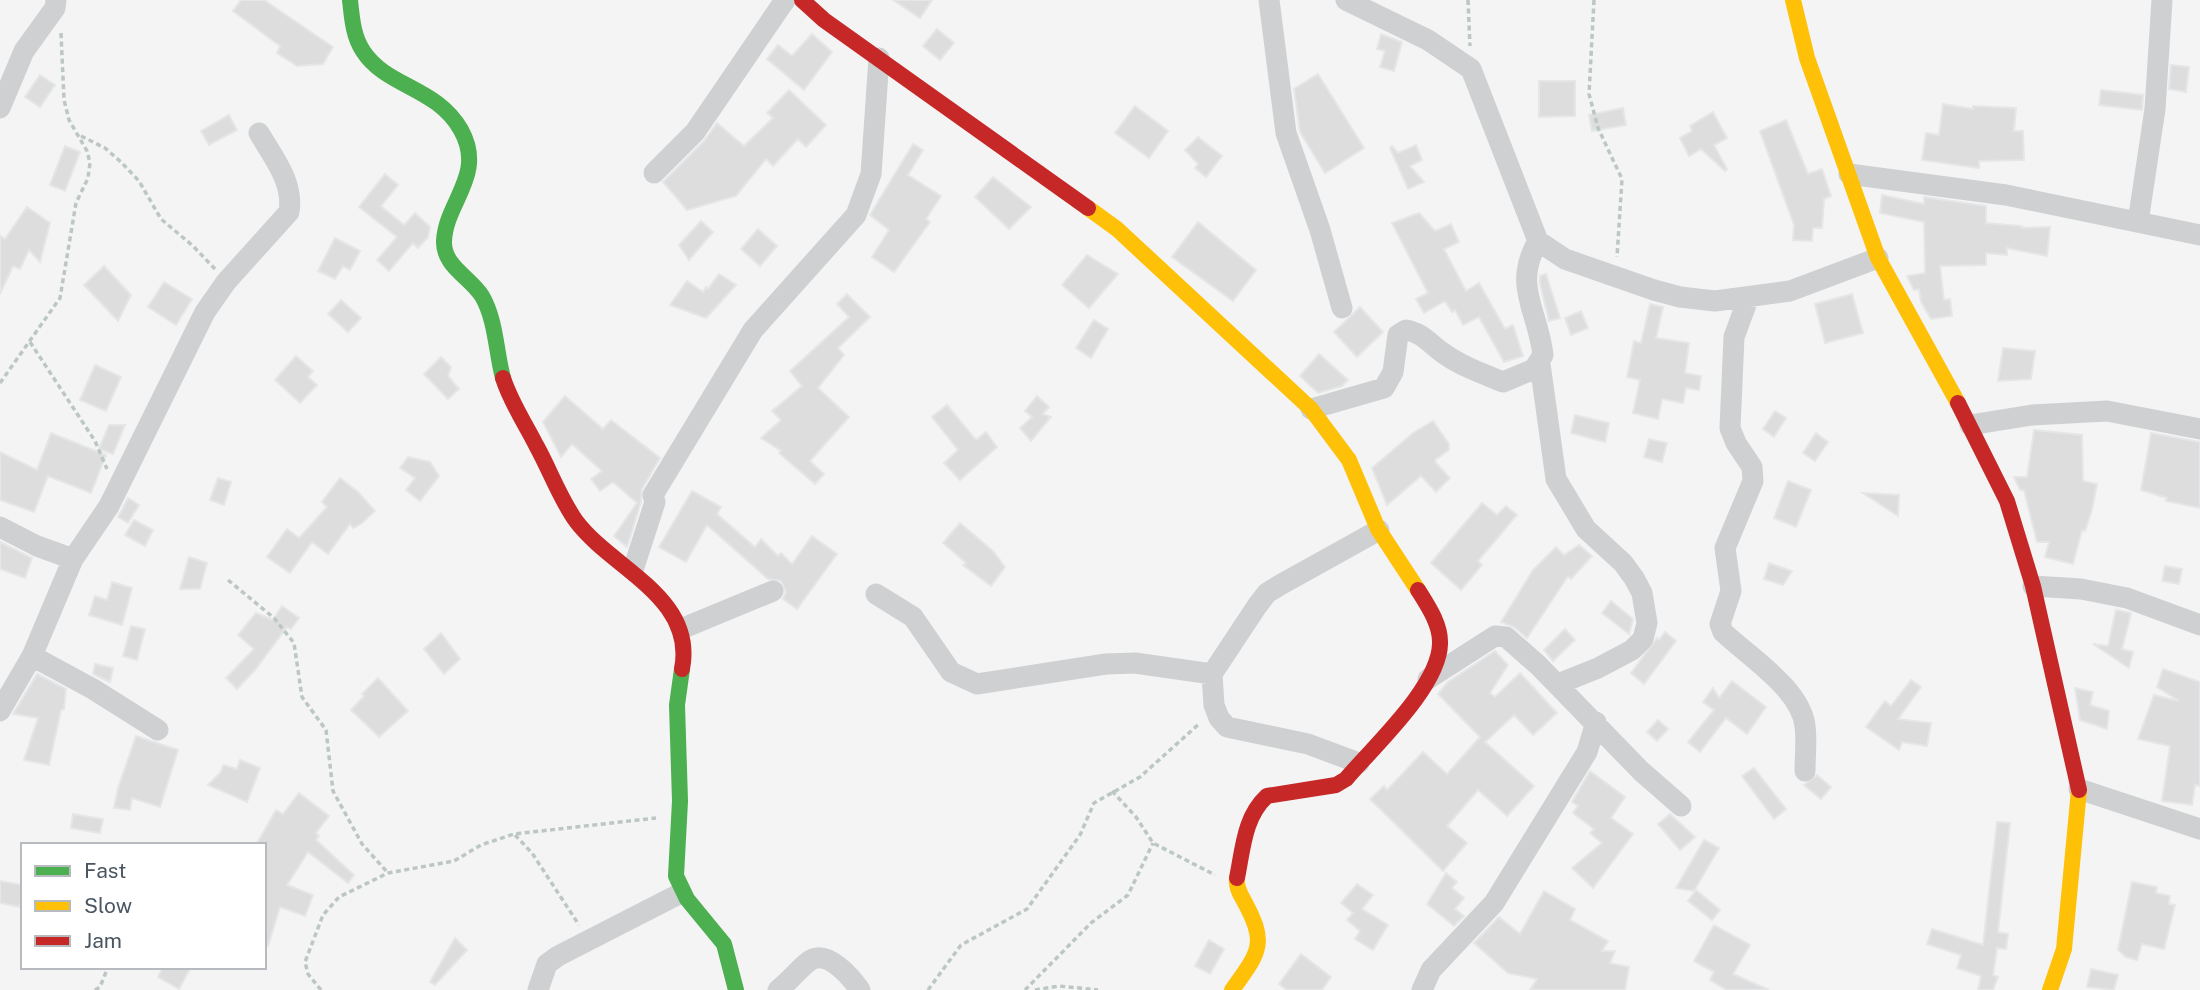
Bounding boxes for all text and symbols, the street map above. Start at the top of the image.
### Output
legend [21,843,266,969]
text: Fast [84,858,126,883]
text: Slow [84,893,132,918]
text: Jam [84,928,122,953]

